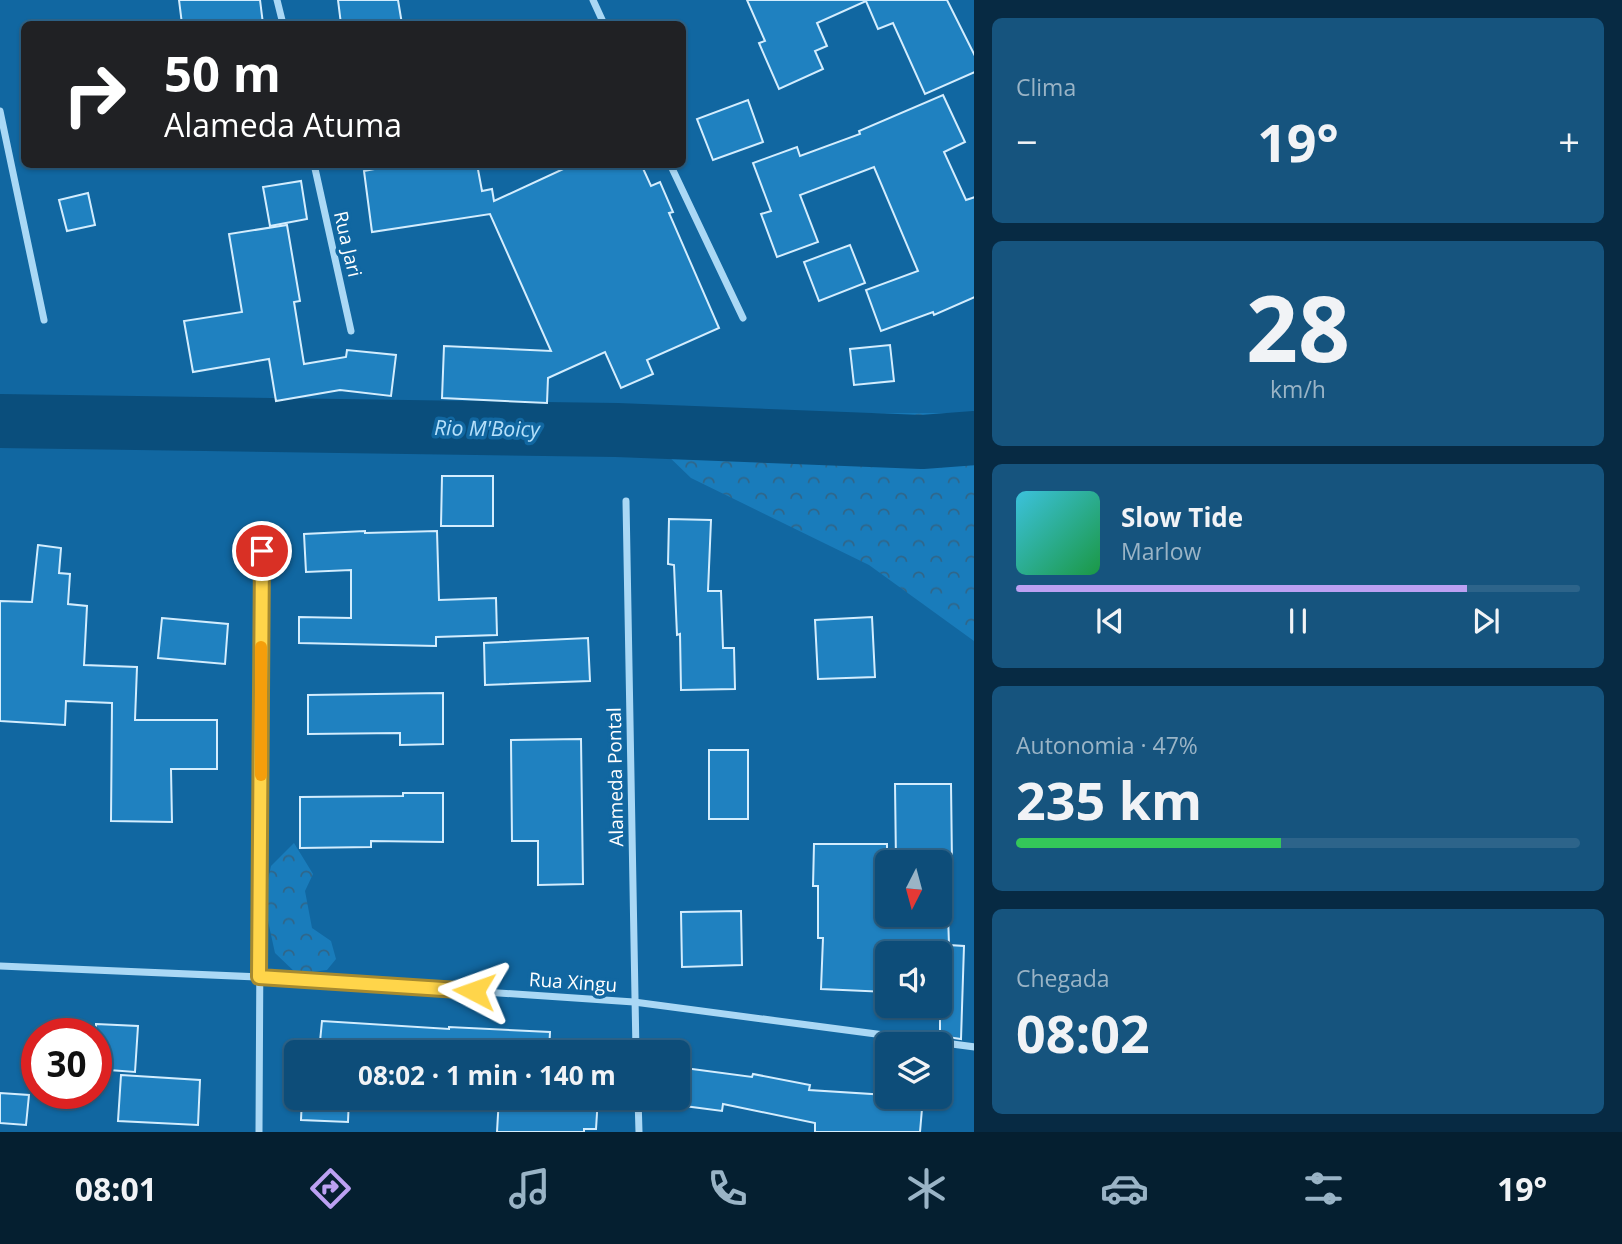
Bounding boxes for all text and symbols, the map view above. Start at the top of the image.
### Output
text: 50 m [164,40,281,106]
icon: right [49,49,140,140]
text: Clima [1016,71,1076,103]
text: Alameda Atuma [164,103,402,146]
text: 19° [1257,106,1339,177]
text: − [1016,115,1038,167]
text: + [1558,115,1580,167]
street label: Rua Jari [328,208,368,280]
text: 28 [1246,265,1350,389]
text: km/h [1270,373,1326,405]
water label: Rio M'Boicy [434,413,541,443]
text: Slow Tide [1121,499,1243,535]
pin [232,521,292,581]
icon: arrive [243,532,281,570]
text: Marlow [1121,535,1201,567]
icon: previous [1091,602,1129,640]
icon: pause [1279,602,1317,640]
icon: next [1467,602,1505,640]
street label: Alameda Pontal [601,707,629,847]
text: Autonomia · 47% [1016,729,1198,761]
text: 235 km [1016,764,1202,835]
north arrow [875,850,952,928]
map controls [875,850,952,1109]
button: sound [875,941,952,1018]
position arrow [437,954,511,1028]
text: Chegada [1016,962,1110,994]
street label: Rua Xingu [528,966,618,998]
text: 08:02 [1016,997,1150,1068]
speed limit sign: 30 [21,1018,112,1109]
button: layers [875,1032,952,1109]
text: 08:02 · 1 min · 140 m [358,1057,616,1093]
icon: directions [306,1164,355,1213]
icon: music [505,1164,554,1213]
icon: phone [703,1164,752,1213]
icon: climate [902,1164,951,1213]
icon: car [1100,1164,1149,1213]
icon: filters [1299,1164,1348,1213]
text: 08:01 [75,1167,157,1210]
text: 19° [1497,1167,1547,1210]

